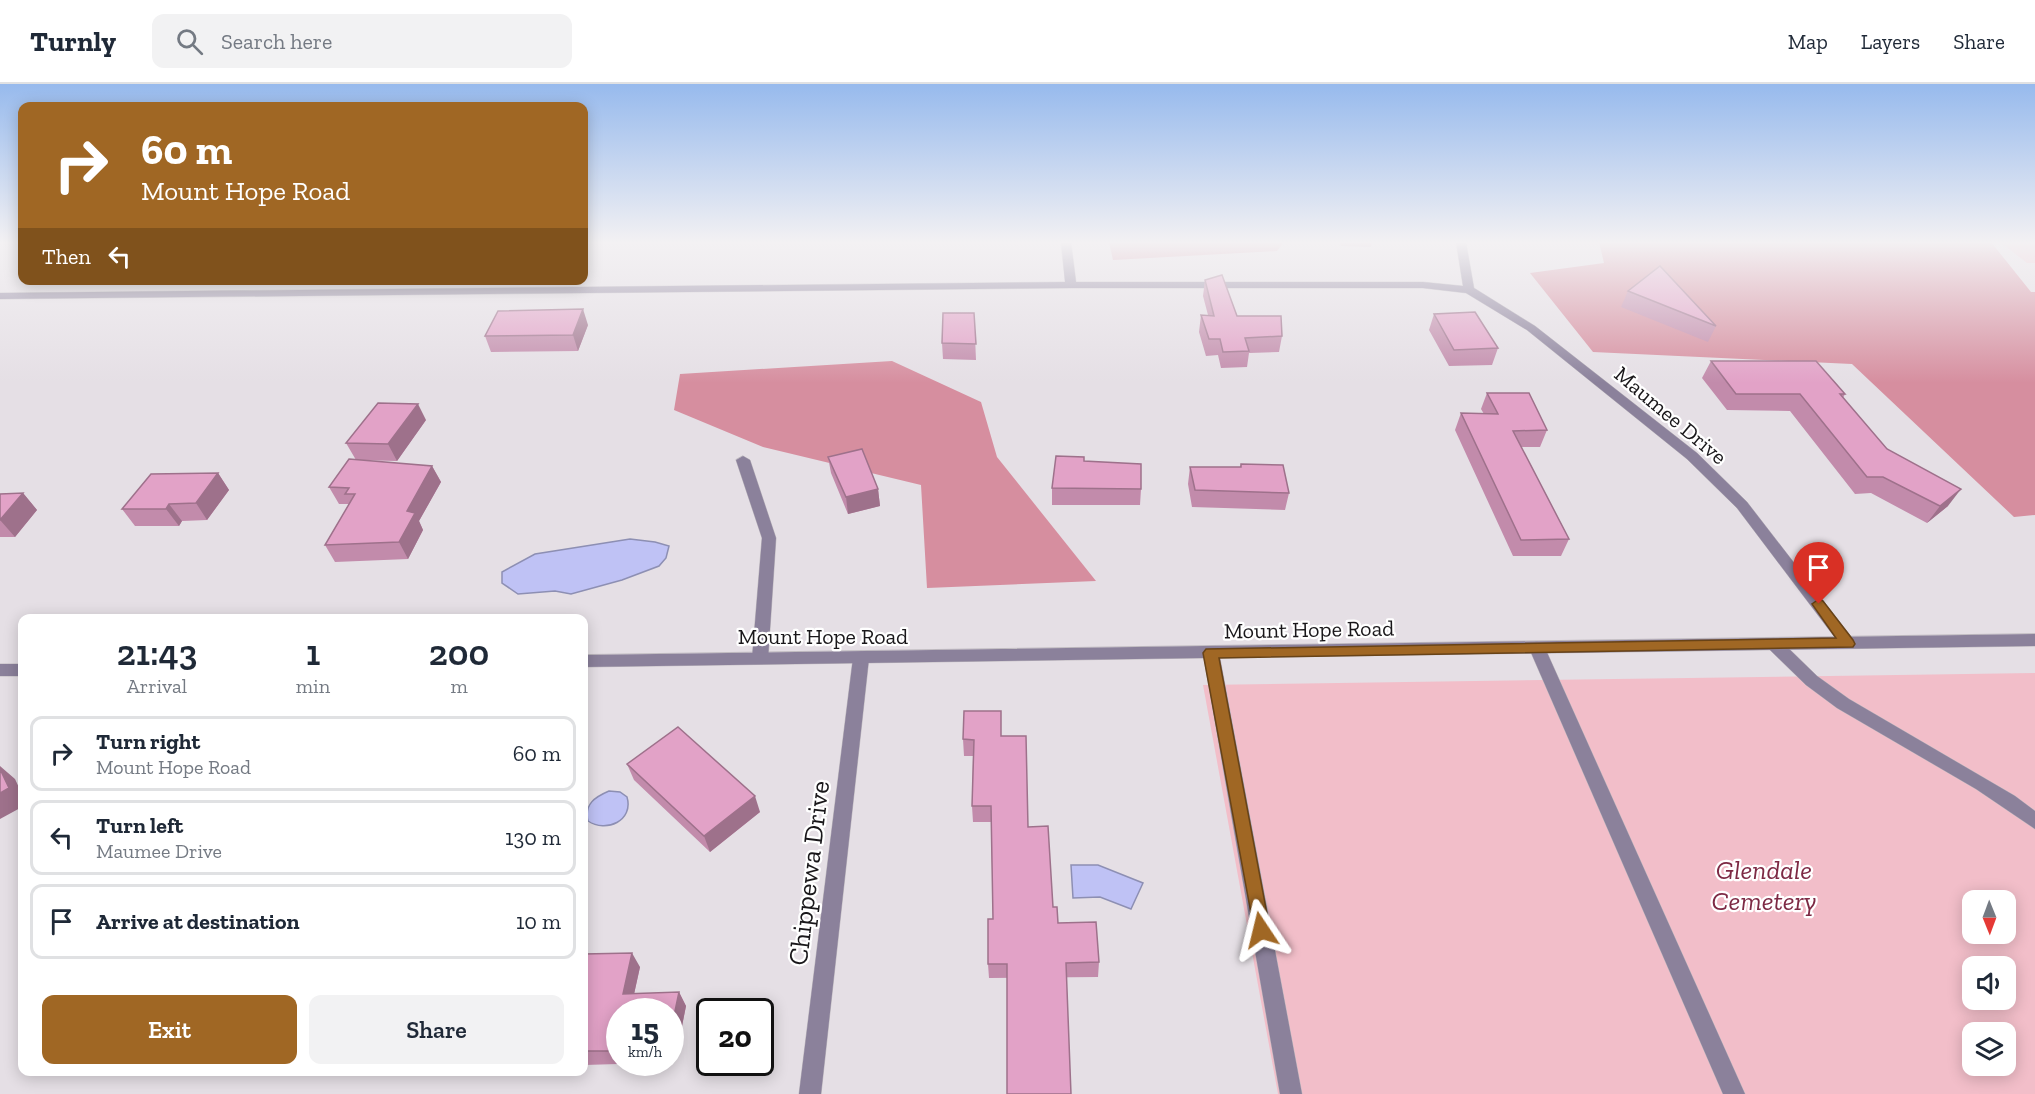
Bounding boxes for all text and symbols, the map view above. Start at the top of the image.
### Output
search box [152,14,572,68]
text: Turnly [30,25,116,58]
icon: search [173,25,206,58]
text: Search here [221,28,332,55]
text: Map [1788,29,1828,54]
text: Layers [1861,29,1920,54]
text: Share [1953,29,2005,54]
text: 60 m [141,124,232,175]
icon: right [42,126,120,204]
text: Mount Hope Road [141,175,350,207]
icon: left [103,240,136,273]
text: Then [42,243,91,270]
street label: Maumee Drive [1609,360,1732,470]
pin [1793,542,1844,604]
icon: arrive [1802,551,1835,584]
street label: Mount Hope Road [1224,615,1394,644]
street label: Mount Hope Road [738,623,908,650]
text: 21:43 [117,631,197,674]
text: 1 [306,631,320,674]
text: 200 [429,631,489,674]
text: Arrival [127,674,187,698]
text: min [296,674,330,698]
text: m [450,674,468,698]
text: Turn right [96,728,200,755]
icon: right [45,737,78,770]
text: 60 m [513,740,561,767]
text: Mount Hope Road [96,755,251,779]
street label: Chippewa Drive [782,779,836,967]
text: Turn left [96,812,183,839]
icon: left [45,821,78,854]
text: 130 m [505,824,561,851]
text: Maumee Drive [96,839,222,863]
park label: Glendale Cemetery [1712,854,1816,917]
north arrow [1962,890,2016,944]
map controls [1962,890,2016,1076]
position arrow [1229,898,1293,962]
icon: arrive [45,905,78,938]
text: Arrive at destination [96,908,299,935]
text: 10 m [516,908,561,935]
button: sound [1962,956,2016,1010]
button: Exit [42,995,297,1064]
button: Share [309,995,564,1064]
speed limit sign: 20 [696,998,774,1076]
text: 15 [631,1012,659,1048]
button: layers [1962,1022,2016,1076]
text: km/h [628,1043,662,1061]

